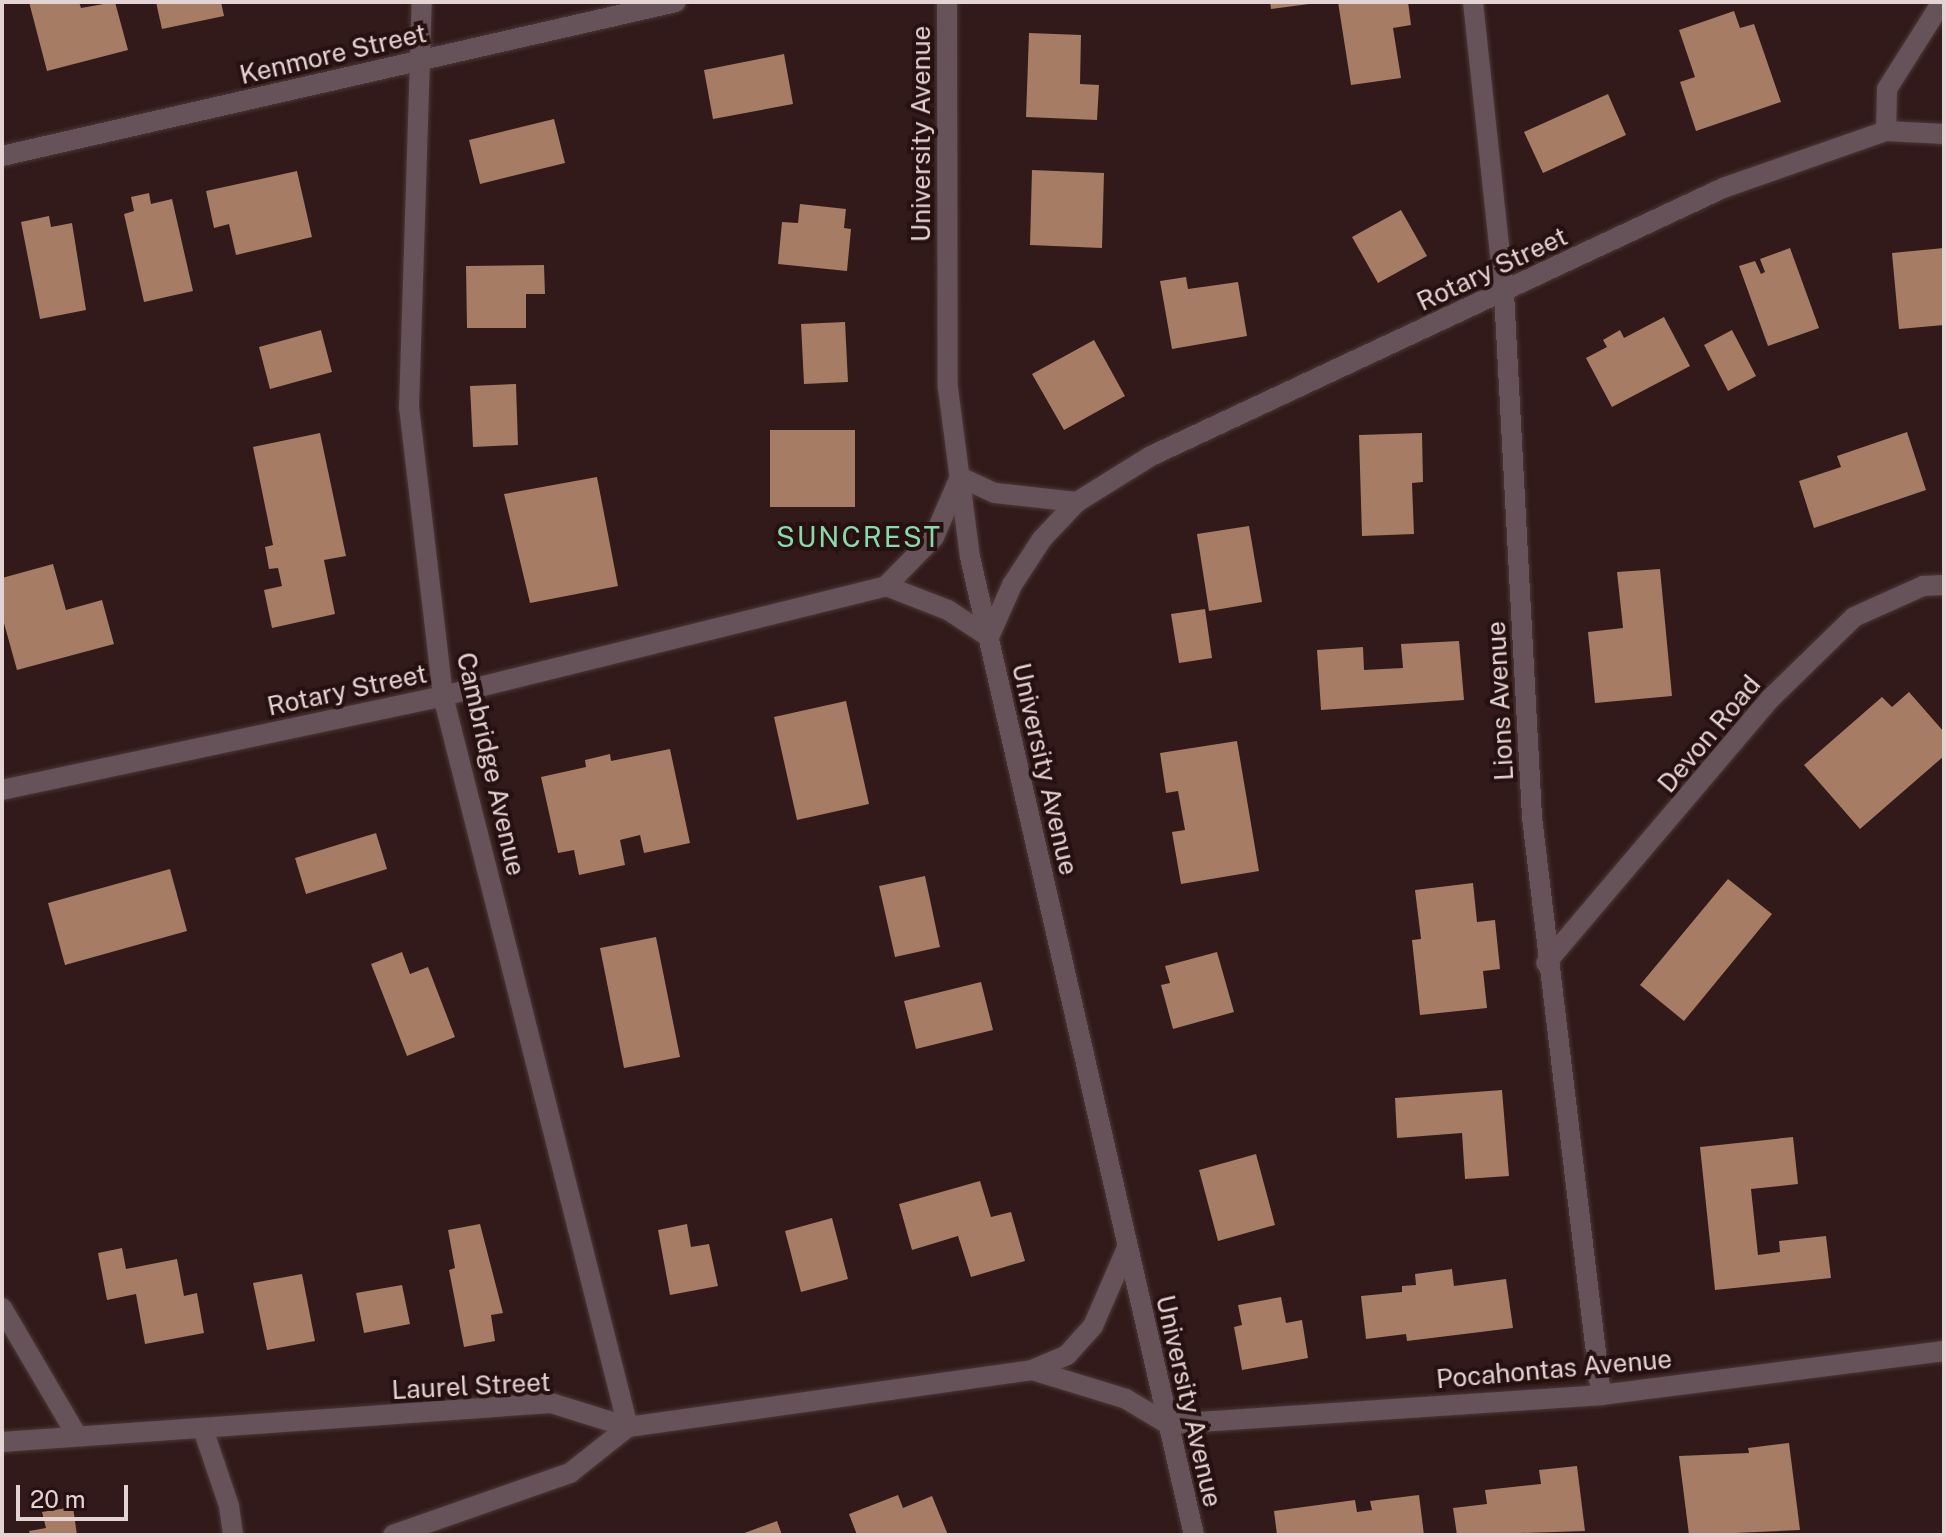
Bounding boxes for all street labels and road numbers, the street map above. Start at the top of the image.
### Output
street label: Kenmore Street [237,17,429,91]
street label: University Avenue [905,26,937,242]
street label: Rotary Street [1412,221,1572,317]
street label: Lions Avenue [1480,620,1520,782]
street label: Cambridge Avenue [450,649,532,879]
street label: Rotary Street [264,658,430,722]
street label: University Avenue [1005,660,1085,878]
street label: Devon Road [1651,669,1767,799]
street label: University Avenue [1149,1292,1229,1510]
street label: Pocahontas Avenue [1435,1343,1673,1395]
street label: Laurel Street [391,1366,551,1406]

